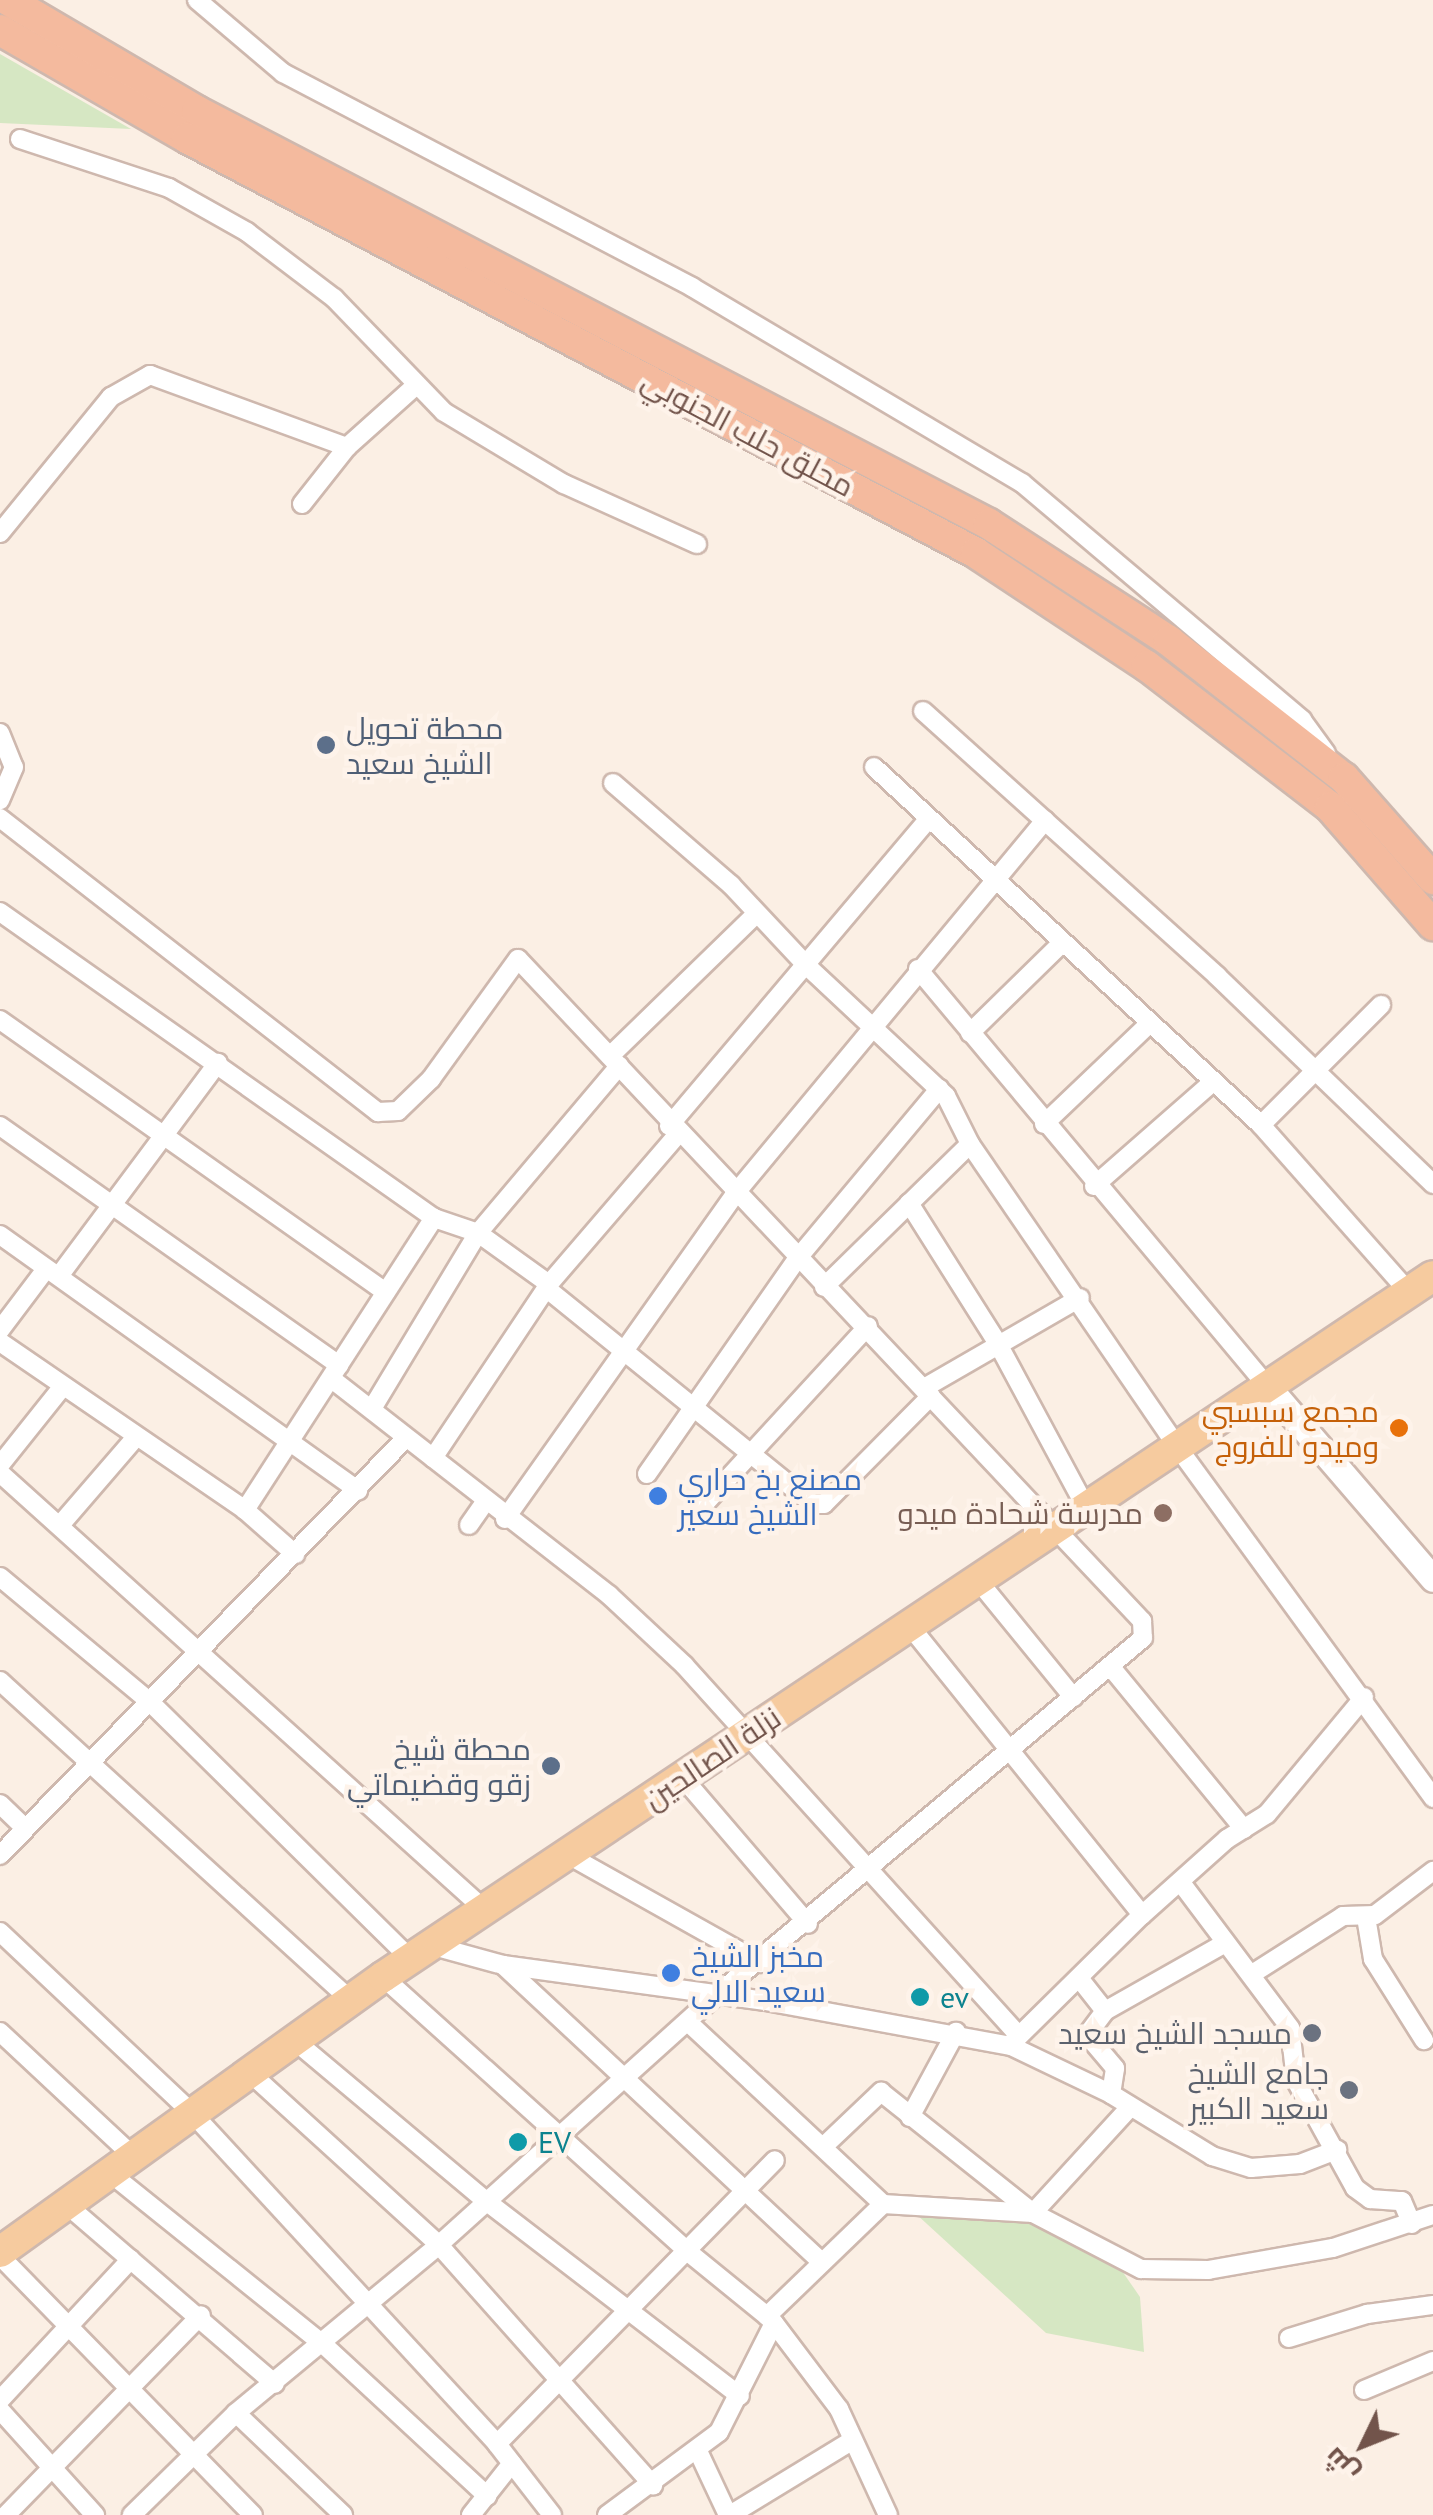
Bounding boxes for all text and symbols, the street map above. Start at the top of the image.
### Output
street label: محلق حلب الجنوبي [636,362,860,504]
place label: محطة تحويل الشيخ سعيد [346,710,504,780]
marker: محطة تحويل الشيخ سعيد [315,734,337,756]
place label: مجمع سبسبي وميدو للفروج [1202,1393,1379,1464]
marker: مجمع سبسبي وميدو للفروج [1388,1417,1410,1439]
place label: مصنع بخ حراري الشيخ سعير [678,1461,862,1532]
marker: مصنع بخ حراري الشيخ سعير [647,1485,669,1507]
place label: مدرسة شحادة ميدو [897,1495,1143,1531]
marker: مدرسة شحادة ميدو [1152,1502,1174,1524]
street label: نزلة الصالحين [637,1699,787,1817]
place label: محطة شيخ زقو وقضيماتي [347,1731,531,1802]
marker: محطة شيخ زقو وقضيماتي [540,1755,562,1777]
place label: مخبز الشيخ سعيد الالي [691,1938,826,2008]
marker: مخبز الشيخ سعيد الالي [660,1962,682,1984]
place label: ev [940,1979,969,2015]
marker: ev [909,1986,931,2008]
place label: مسجد الشيخ سعيد [1058,2015,1292,2051]
marker: مسجد الشيخ سعيد [1301,2022,1323,2044]
place label: جامع الشيخ سعيد الكبير [1188,2055,1329,2126]
marker: جامع الشيخ سعيد الكبير [1338,2079,1360,2101]
place label: EV [538,2124,571,2160]
marker: EV [507,2131,529,2153]
north arrow [1313,2395,1413,2495]
text: ش [1315,2440,1366,2492]

